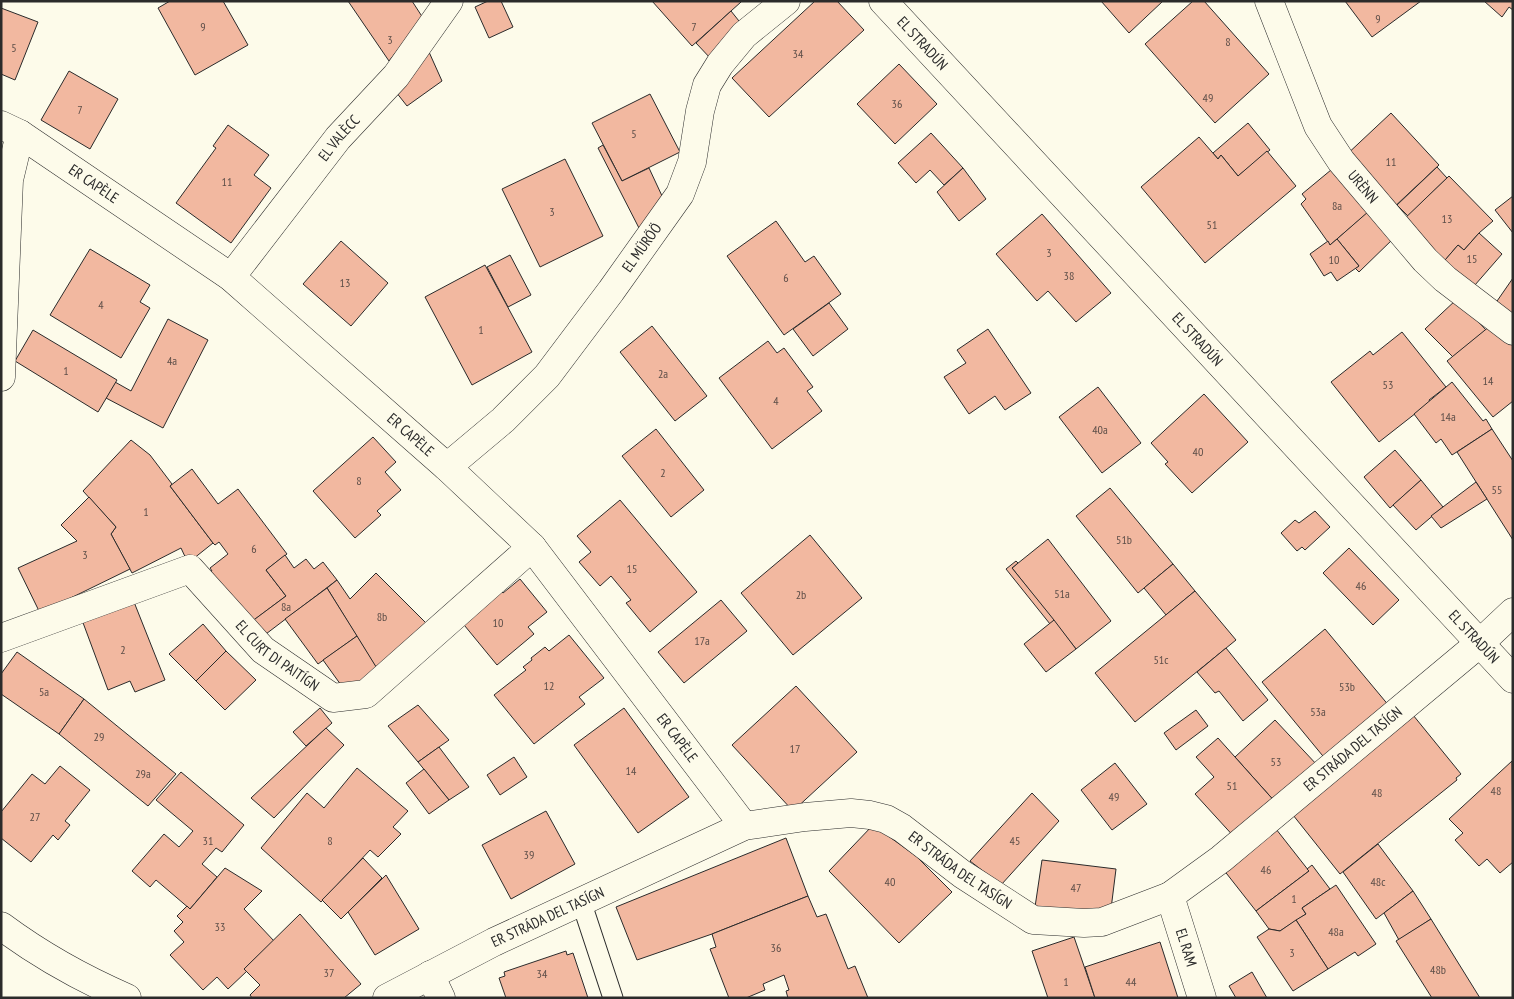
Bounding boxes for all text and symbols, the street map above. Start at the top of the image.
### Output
house number: 9 [1375,11,1381,26]
street label: EL STRADÚN [893,12,952,74]
house number: 9 [200,19,206,34]
house number: 7 [691,19,697,34]
house number: 3 [387,32,393,47]
house number: 8 [1225,34,1231,49]
house number: 5 [11,40,17,55]
house number: 34 [793,46,804,61]
house number: 49 [1203,90,1213,105]
house number: 36 [892,96,902,111]
house number: 7 [77,102,83,117]
street label: EL VALÈCC [314,111,364,165]
house number: 5 [631,126,637,141]
house number: 11 [1386,154,1396,169]
street label: ER CAPÈLE [65,160,123,207]
street label: URÈNN [1344,166,1383,207]
house number: 11 [222,174,232,189]
house number: 8a [1332,198,1342,213]
house number: 3 [549,204,555,219]
house number: 13 [1442,211,1452,226]
house number: 51 [1207,217,1217,232]
street label: EL MÜRÖÖ [617,219,665,276]
house number: 3 [1046,245,1052,260]
house number: 15 [1467,251,1477,266]
house number: 10 [1329,252,1339,267]
house number: 38 [1064,268,1074,283]
house number: 6 [783,270,789,285]
house number: 13 [340,275,350,290]
house number: 4 [98,297,104,312]
street label: EL STRADÚN [1168,308,1227,370]
house number: 1 [478,322,484,337]
house number: 4a [167,353,177,368]
house number: 1 [63,363,69,378]
house number: 2a [658,366,668,381]
house number: 14 [1483,373,1494,388]
house number: 53 [1383,377,1393,392]
house number: 4 [773,393,779,408]
street label: ER CAPÈLE [383,409,438,460]
house number: 14a [1440,409,1456,424]
house number: 40a [1092,422,1108,437]
house number: 40 [1193,444,1203,459]
house number: 2 [660,465,666,480]
house number: 8 [356,473,362,488]
house number: 55 [1492,482,1502,497]
house number: 1 [143,504,149,519]
house number: 51b [1116,532,1132,547]
house number: 6 [251,541,257,556]
house number: 3 [82,547,88,562]
house number: 15 [627,561,637,576]
house number: 46 [1356,578,1366,593]
house number: 51a [1054,586,1070,601]
house number: 2b [796,587,806,602]
house number: 8a [281,599,291,614]
street label: EL STRADÚN [1445,606,1504,667]
house number: 8b [377,609,387,624]
house number: 10 [493,615,503,630]
street label: EL CURT DI PAITÍGN [232,616,323,695]
house number: 17a [694,633,710,648]
house number: 2 [120,642,126,657]
house number: 51c [1153,652,1169,667]
house number: 12 [544,678,554,693]
house number: 53b [1339,679,1355,694]
house number: 5a [39,684,49,699]
street label: ER STRÁDA DEL TASÍGN [1299,702,1406,795]
house number: 53a [1310,704,1326,719]
street label: ER CAPÈLE [653,709,702,766]
house number: 29 [94,729,104,744]
house number: 17 [790,741,800,756]
house number: 53 [1271,754,1281,769]
house number: 14 [626,763,637,778]
house number: 29a [135,766,151,781]
house number: 51 [1227,778,1237,793]
house number: 48 [1491,783,1501,798]
house number: 48 [1372,785,1382,800]
house number: 49 [1109,789,1119,804]
house number: 27 [30,809,40,824]
street label: ER STRÁDA DEL TASÍGN [905,827,1016,913]
house number: 31 [203,833,213,848]
house number: 8 [327,833,333,848]
house number: 45 [1010,833,1020,848]
house number: 39 [524,847,534,862]
house number: 46 [1261,862,1271,877]
house number: 40 [885,874,895,889]
house number: 48c [1370,874,1386,889]
house number: 47 [1071,880,1081,895]
street label: ER STRÁDA DEL TASÍGN [488,882,607,951]
house number: 1 [1291,891,1297,906]
house number: 33 [215,919,225,934]
house number: 48a [1328,924,1344,939]
street label: EL RAM [1172,926,1202,969]
house number: 36 [771,940,781,955]
house number: 3 [1289,945,1295,960]
house number: 48b [1430,962,1446,977]
house number: 37 [324,965,334,980]
house number: 34 [537,966,548,981]
house number: 1 [1063,974,1069,989]
house number: 44 [1126,974,1137,989]

